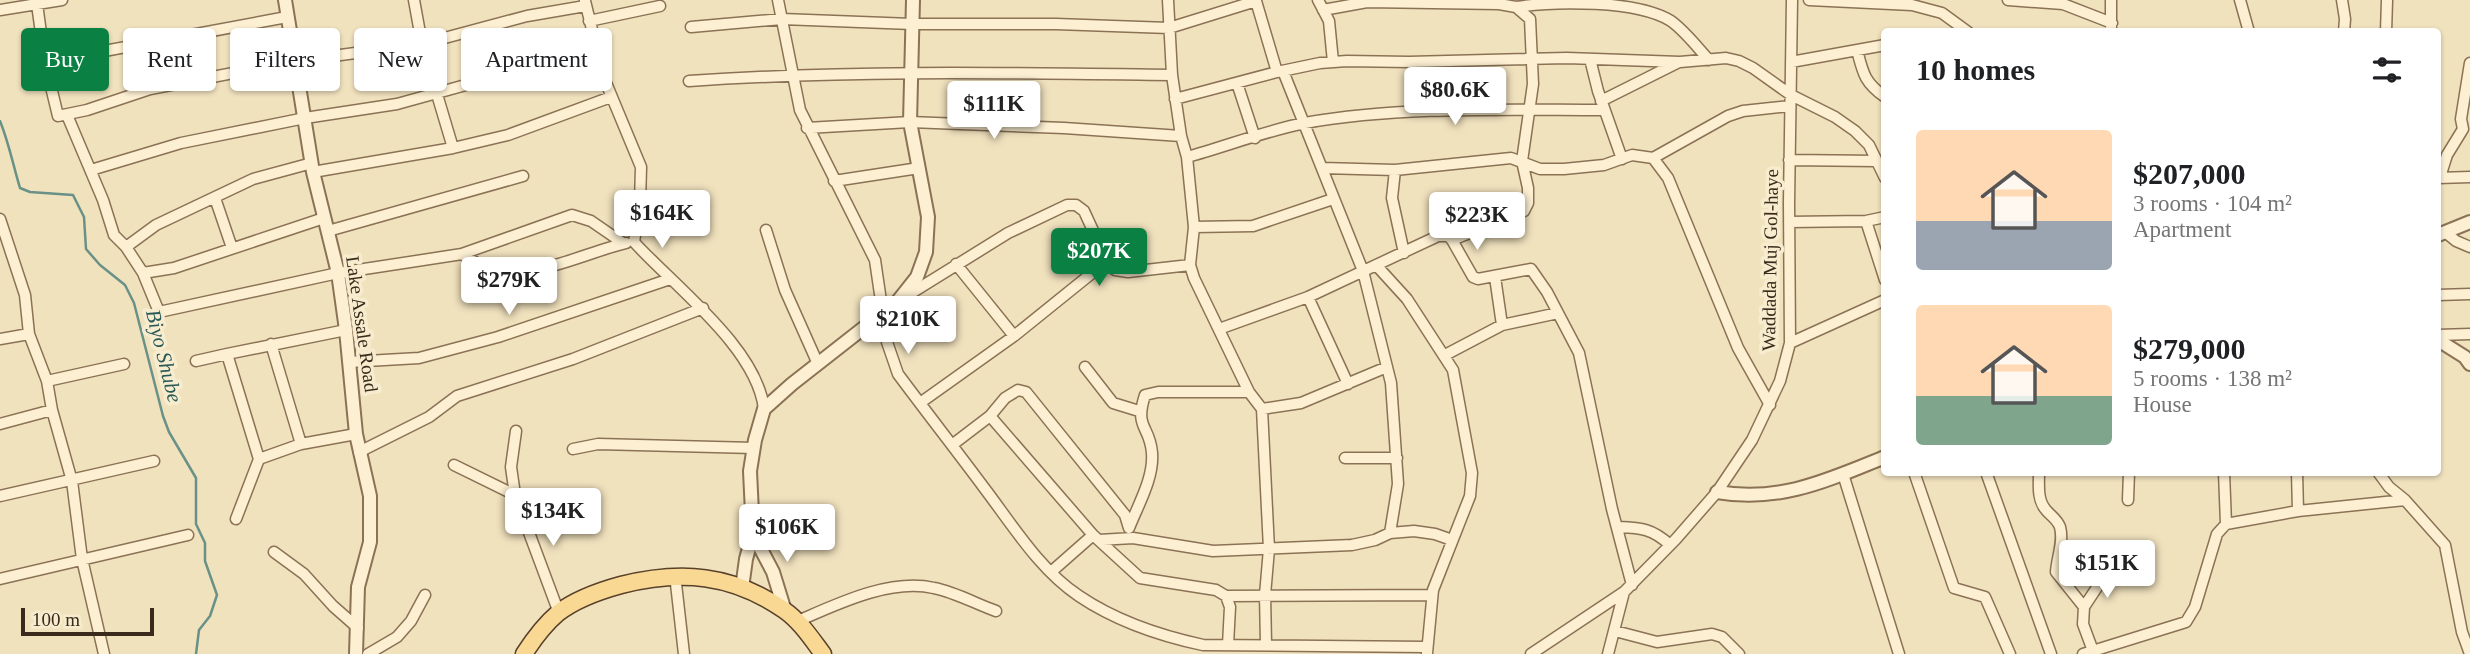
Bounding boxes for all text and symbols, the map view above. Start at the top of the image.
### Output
chip: Buy [21,28,109,91]
chip: Rent [123,28,216,91]
chip: Filters [230,28,340,91]
chip: New [354,28,447,91]
chip: Apartment [461,28,612,91]
icon: filters [2368,51,2406,89]
text: 10 homes [1916,53,2035,86]
pin: $80.6K [1398,68,1512,127]
text: $80.6K [1420,77,1490,102]
pin: $111K [945,82,1043,141]
text: $111K [963,91,1025,116]
text: $207,000 [2133,157,2246,190]
icon: home [1972,158,2056,242]
street label: Waddada Muj Gol-haye [1758,169,1782,351]
pin: $164K [613,190,711,250]
text: 3 rooms · 104 m² [2133,191,2292,216]
pin: $223K [1428,192,1526,252]
text: $164K [630,200,694,225]
text: $223K [1445,202,1509,227]
text: Apartment [2133,217,2231,242]
pin: $207K [1050,229,1148,288]
text: $207K [1067,238,1131,263]
street label: Lake Assale Road [342,255,382,394]
pin: $279K [460,258,558,317]
text: $279K [477,267,541,292]
pin: $210K [859,296,957,356]
text: $210K [876,306,940,331]
water label: Biyo Shube [141,307,187,405]
text: $279,000 [2133,332,2246,365]
icon: home [1972,333,2056,417]
text: 5 rooms · 138 m² [2133,366,2292,391]
text: House [2133,392,2192,417]
pin: $134K [504,489,602,548]
text: $134K [521,498,585,523]
pin: $106K [738,504,836,564]
text: $106K [755,514,819,539]
pin: $151K [2058,540,2156,600]
text: $151K [2075,550,2139,575]
scale bar [21,605,154,637]
text: 100 m [32,609,80,630]

